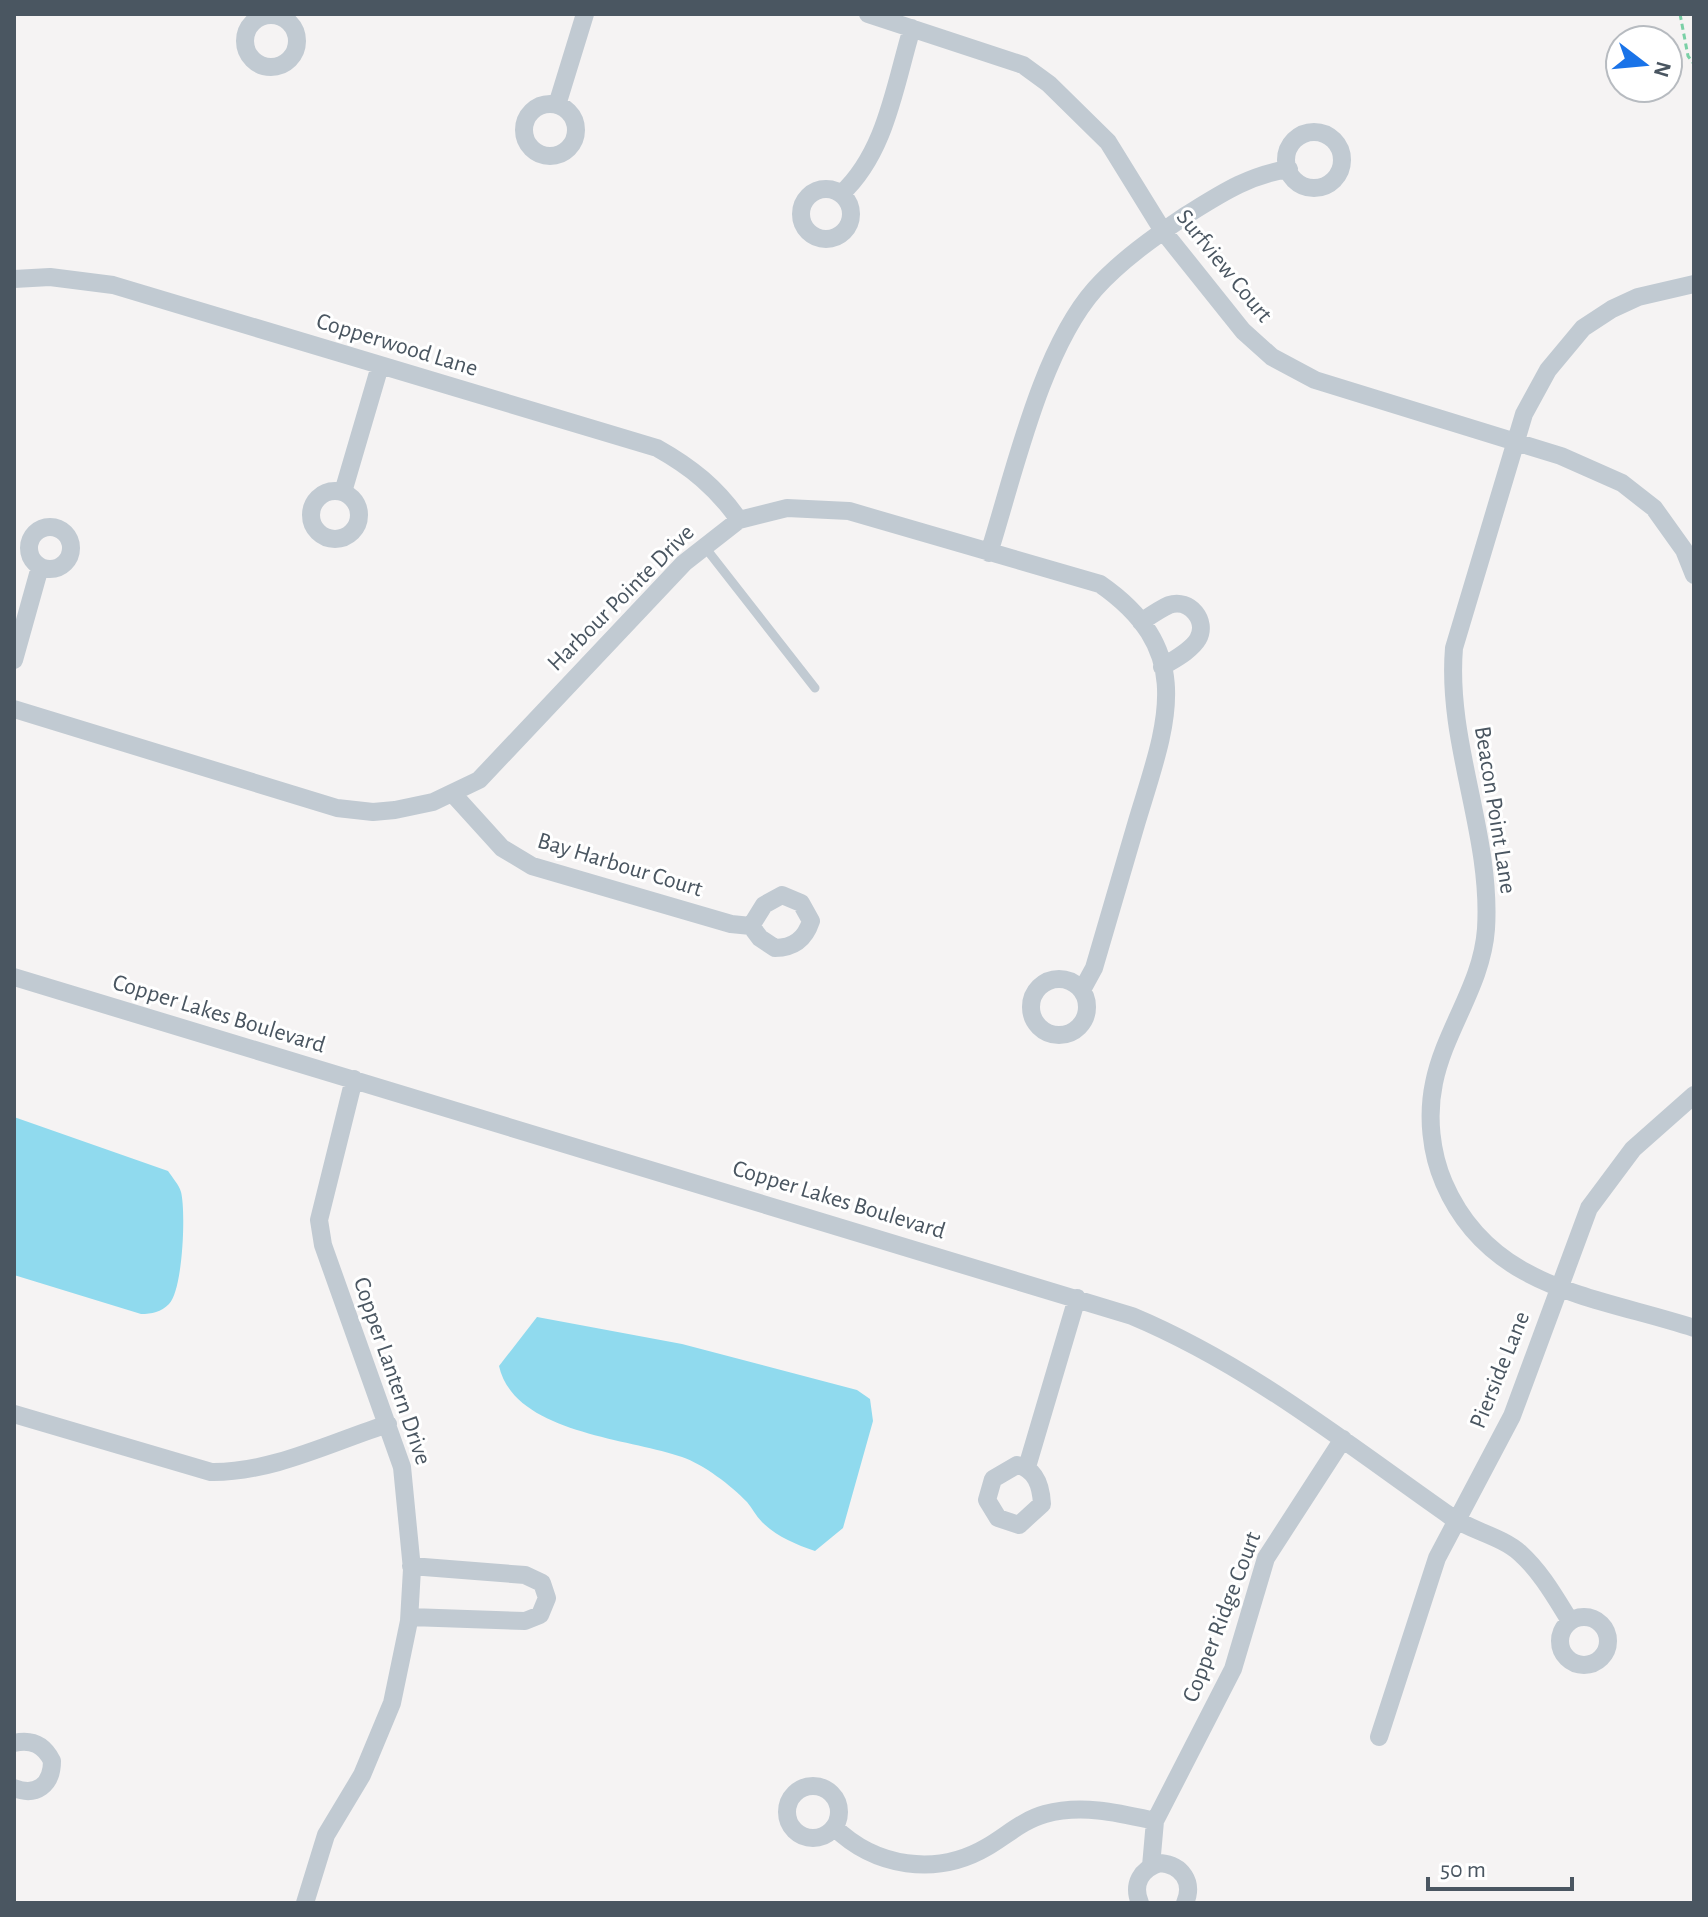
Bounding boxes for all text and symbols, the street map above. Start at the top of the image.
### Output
north arrow [1604,24,1684,104]
text: N [1650,59,1675,80]
street label: Surfview Court [1172,205,1277,327]
street label: Copperwood Lane [313,309,481,381]
street label: Harbour Pointe Drive [543,520,699,676]
street label: Beacon Point Lane [1470,725,1520,895]
street label: Bay Harbour Court [535,828,706,902]
street label: Copper Lakes Boulevard [110,970,328,1058]
street label: Copper Lakes Boulevard [730,1156,948,1244]
street label: Copper Lantern Drive [349,1274,435,1468]
street label: Pierside Lane [1466,1308,1534,1432]
street label: Copper Ridge Court [1178,1528,1266,1706]
scale bar [1428,1841,1572,1891]
text: 50 m [1440,1858,1486,1882]

